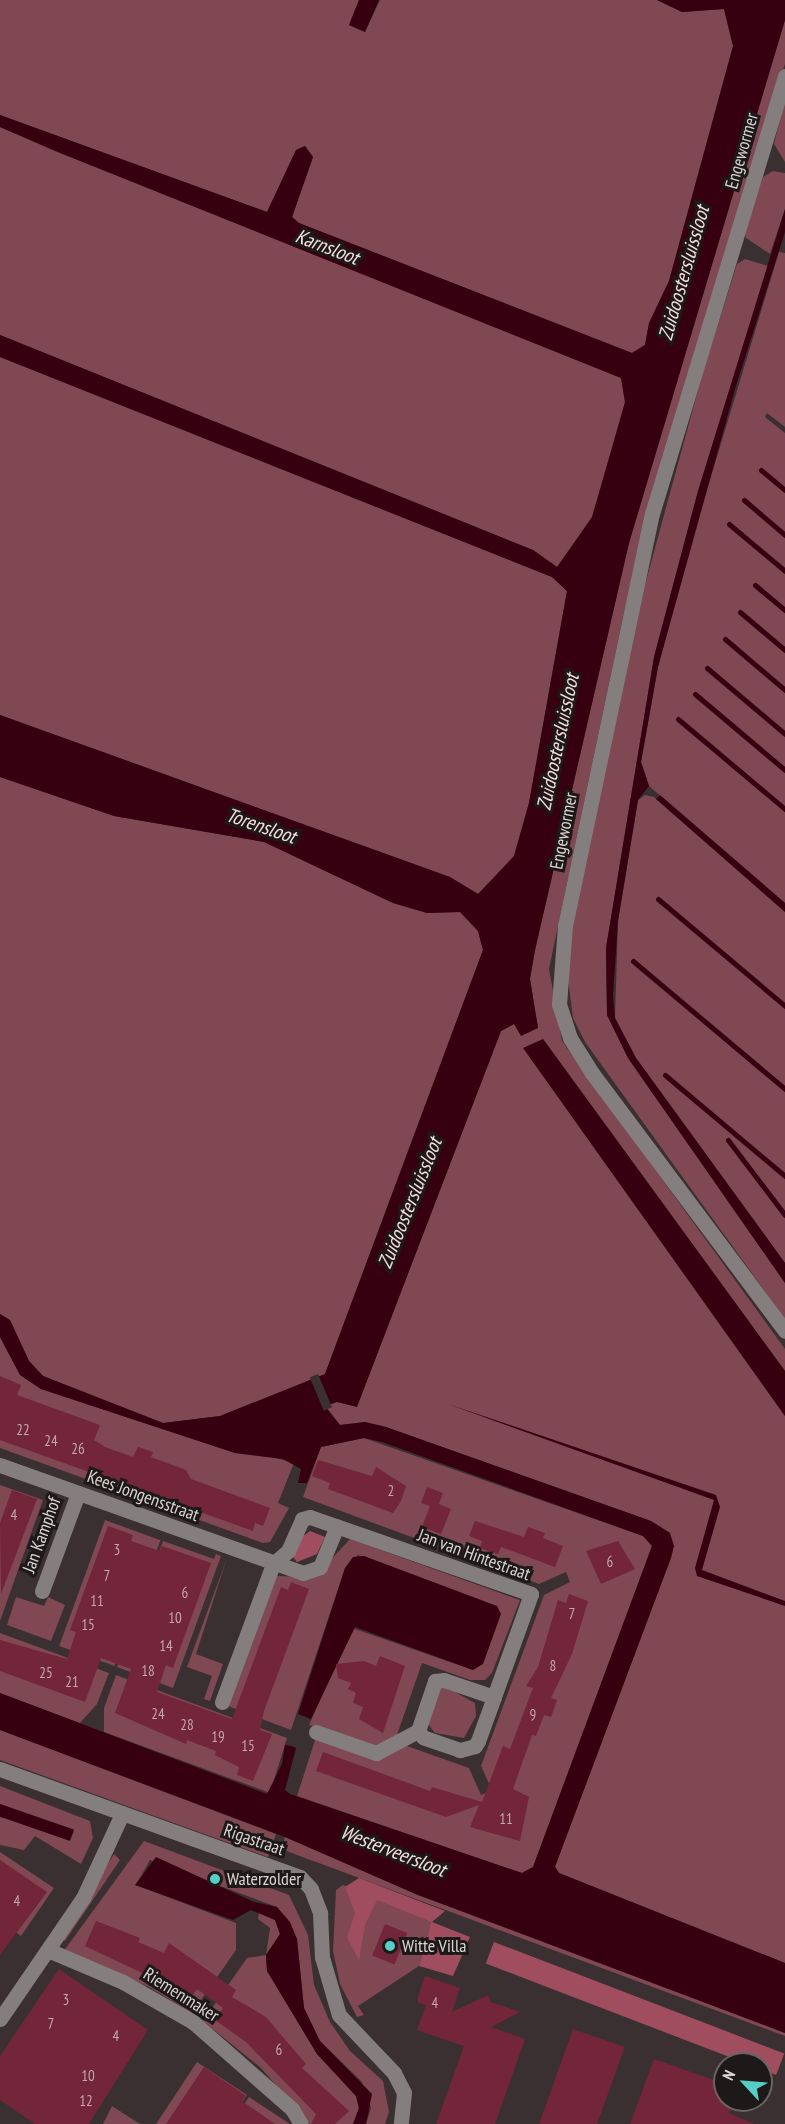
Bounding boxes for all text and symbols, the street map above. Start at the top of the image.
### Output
street label: Engewormer [721,111,763,191]
water label: Zuidoostersluissloot [653,203,715,343]
water label: Karnsloot [292,224,362,270]
water label: Zuidoostersluissloot [532,672,584,812]
street label: Engewormer [546,791,582,871]
water label: Torensloot [223,803,299,849]
water label: Zuidoostersluissloot [373,1134,447,1272]
house number: 22 [16,1421,30,1439]
house number: 24 [44,1432,58,1450]
house number: 26 [71,1440,85,1458]
street label: Kees Jongensstraat [84,1466,202,1526]
house number: 2 [388,1482,394,1500]
street label: Jan Kamphof [18,1494,66,1576]
house number: 4 [11,1506,17,1524]
street label: Jan van Hintestraat [415,1525,533,1585]
house number: 3 [114,1541,120,1559]
house number: 6 [607,1553,613,1571]
house number: 7 [104,1567,110,1585]
house number: 6 [182,1584,188,1602]
house number: 11 [90,1592,104,1610]
house number: 7 [569,1605,575,1623]
house number: 10 [168,1609,182,1627]
house number: 15 [81,1616,95,1634]
house number: 14 [159,1637,173,1655]
house number: 8 [550,1657,556,1675]
house number: 18 [141,1662,155,1680]
house number: 25 [39,1664,53,1682]
house number: 21 [65,1673,79,1691]
house number: 24 [151,1705,165,1723]
house number: 9 [530,1706,536,1724]
house number: 28 [180,1716,194,1734]
house number: 19 [211,1728,225,1746]
house number: 15 [241,1737,255,1755]
house number: 11 [499,1810,513,1828]
street label: Rigastraat [221,1820,287,1860]
water label: Westerveersloot [337,1820,449,1882]
place label: Waterzolder [227,1868,301,1890]
marker: Waterzolder [208,1872,222,1886]
house number: 4 [14,1892,20,1910]
place label: Witte Villa [402,1935,467,1957]
marker: Witte Villa [383,1939,397,1953]
street label: Riemenmaker [139,1963,223,2027]
house number: 3 [63,1991,69,2009]
house number: 4 [432,1994,438,2012]
house number: 7 [48,2015,54,2033]
house number: 4 [113,2027,119,2045]
house number: 6 [276,2041,282,2059]
north arrow [713,2052,773,2112]
house number: 10 [81,2067,95,2085]
text: N [718,2067,739,2083]
house number: 12 [79,2092,93,2110]

